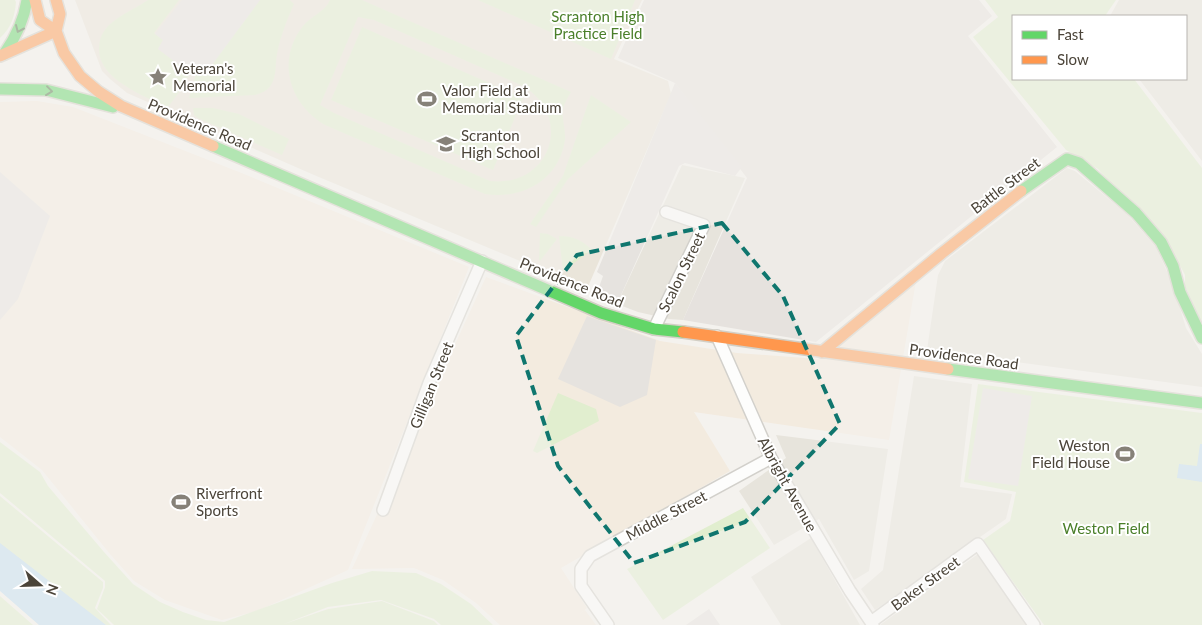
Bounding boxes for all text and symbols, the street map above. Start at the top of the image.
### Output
park label: Scranton High Practice Field [551,7,645,42]
legend [1012,15,1187,80]
one-way arrow [15,24,26,33]
text: Fast [1057,25,1084,43]
text: Slow [1057,50,1089,68]
place label: Veteran's Memorial [173,59,236,94]
place icon: Veteran's Memorial [147,66,169,88]
place label: Valor Field at Memorial Stadium [442,81,562,116]
one-way arrow [45,85,53,96]
sports icon: Valor Field at Memorial Stadium [416,88,438,110]
street label: Providence Road [146,94,254,154]
place label: Scranton High School [461,126,540,161]
school or university icon: Scranton High School [435,133,457,155]
street label: Battle Street [967,153,1044,217]
street label: Scalon Street [654,229,708,315]
street label: Providence Road [517,253,627,311]
street label: Gilligan Street [405,338,457,431]
street label: Providence Road [908,339,1020,373]
street label: Albright Avenue [755,433,821,535]
place label: Weston Field House [1032,436,1110,471]
sports icon: Weston Field House [1114,443,1136,465]
place label: Riverfront Sports [196,484,263,519]
street label: Middle Street [622,486,710,544]
sports icon: Riverfront Sports [170,491,192,513]
park label: Weston Field [1062,519,1150,537]
street label: Baker Street [887,552,963,614]
north arrow [15,560,65,610]
text: N [43,582,63,598]

